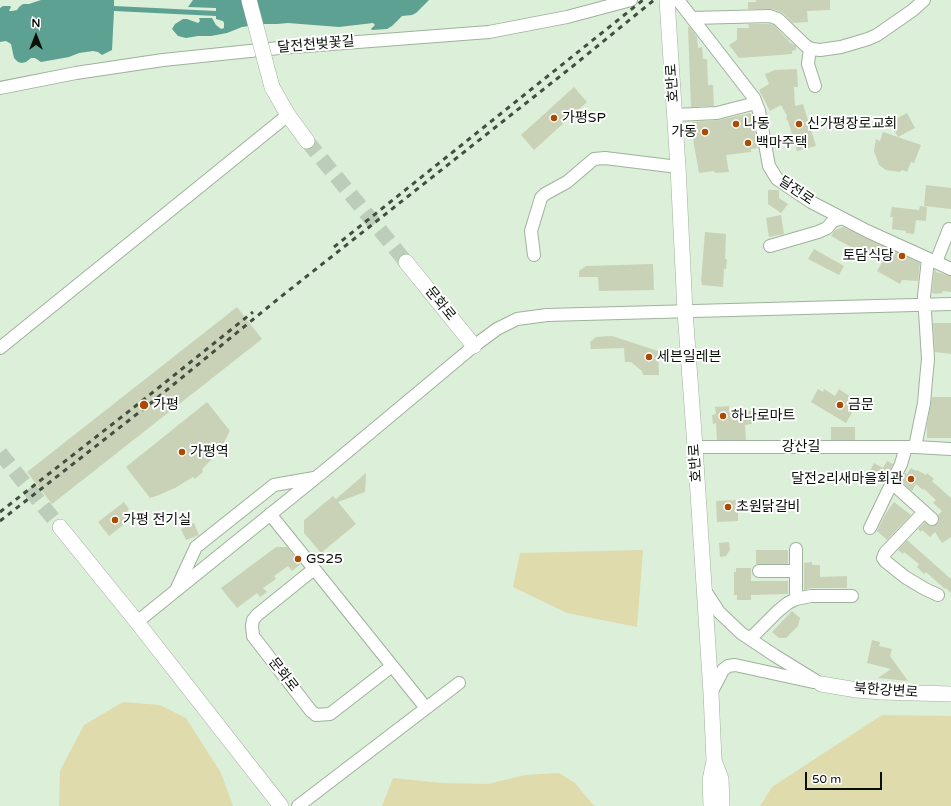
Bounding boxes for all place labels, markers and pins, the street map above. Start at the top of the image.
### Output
place label: 가평SP [562,110,606,126]
marker: 가평SP [549,113,559,123]
place label: 나동 [744,116,770,132]
place label: 신가평장로교회 [807,116,897,132]
marker: 나동 [731,119,741,129]
marker: 신가평장로교회 [794,119,804,129]
place label: 가동 [671,124,697,140]
marker: 가동 [700,127,710,137]
place label: 백마주택 [756,135,808,151]
marker: 백마주택 [743,138,753,148]
place label: 토담식당 [842,248,894,264]
marker: 토담식당 [897,251,907,261]
place label: 세븐일레븐 [657,349,721,365]
marker: 세븐일레븐 [644,352,654,362]
place label: 가평 [153,397,179,413]
place label: 금문 [848,397,874,413]
marker: 가평 [138,399,150,411]
marker: 금문 [835,400,845,410]
place label: 하나로마트 [731,408,795,424]
marker: 하나로마트 [718,411,728,421]
place label: 가평역 [190,444,229,460]
marker: 가평역 [177,447,187,457]
place label: 달전2리새마을회관 [791,471,903,487]
marker: 달전2리새마을회관 [906,474,916,484]
place label: 초원닭갈비 [736,499,800,515]
marker: 초원닭갈비 [723,502,733,512]
place label: 가평 전기실 [123,512,191,528]
marker: 가평 전기실 [110,515,120,525]
place label: GS25 [306,551,343,567]
marker: GS25 [293,554,303,564]

